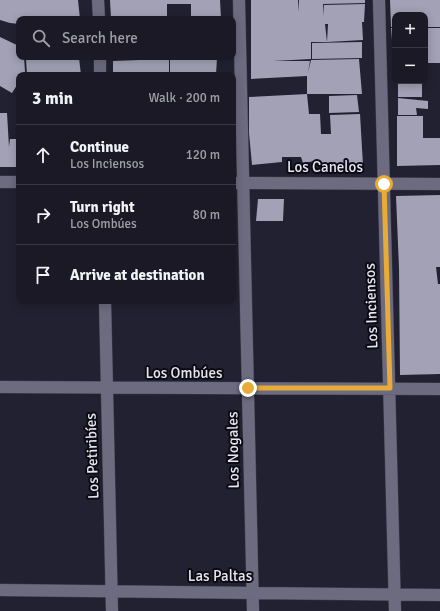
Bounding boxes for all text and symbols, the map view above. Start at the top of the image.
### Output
map controls [392,12,428,84]
button: + [392,12,428,48]
search box [16,16,236,60]
icon: search [30,27,52,49]
text: Search here [62,29,138,47]
button: − [392,48,428,84]
text: 3 min [32,88,73,109]
text: Walk · 200 m [149,90,220,106]
text: Continue [70,138,129,156]
icon: ahead [32,144,54,166]
text: 120 m [186,147,220,163]
text: Los Inciensos [70,156,144,172]
street label: Los Canelos [287,158,363,176]
route start [375,175,393,193]
text: Turn right [70,198,135,216]
icon: right [32,204,54,226]
text: 80 m [193,207,220,223]
text: Los Ombúes [70,216,137,232]
street label: Los Inciensos [360,262,381,349]
icon: arrive [32,264,54,286]
text: Arrive at destination [70,266,205,284]
street label: Los Ombúes [145,364,223,382]
route end [239,379,257,397]
street label: Los Nogales [223,411,243,489]
street label: Los Petiribíes [81,412,102,499]
street label: Las Paltas [188,567,253,585]

